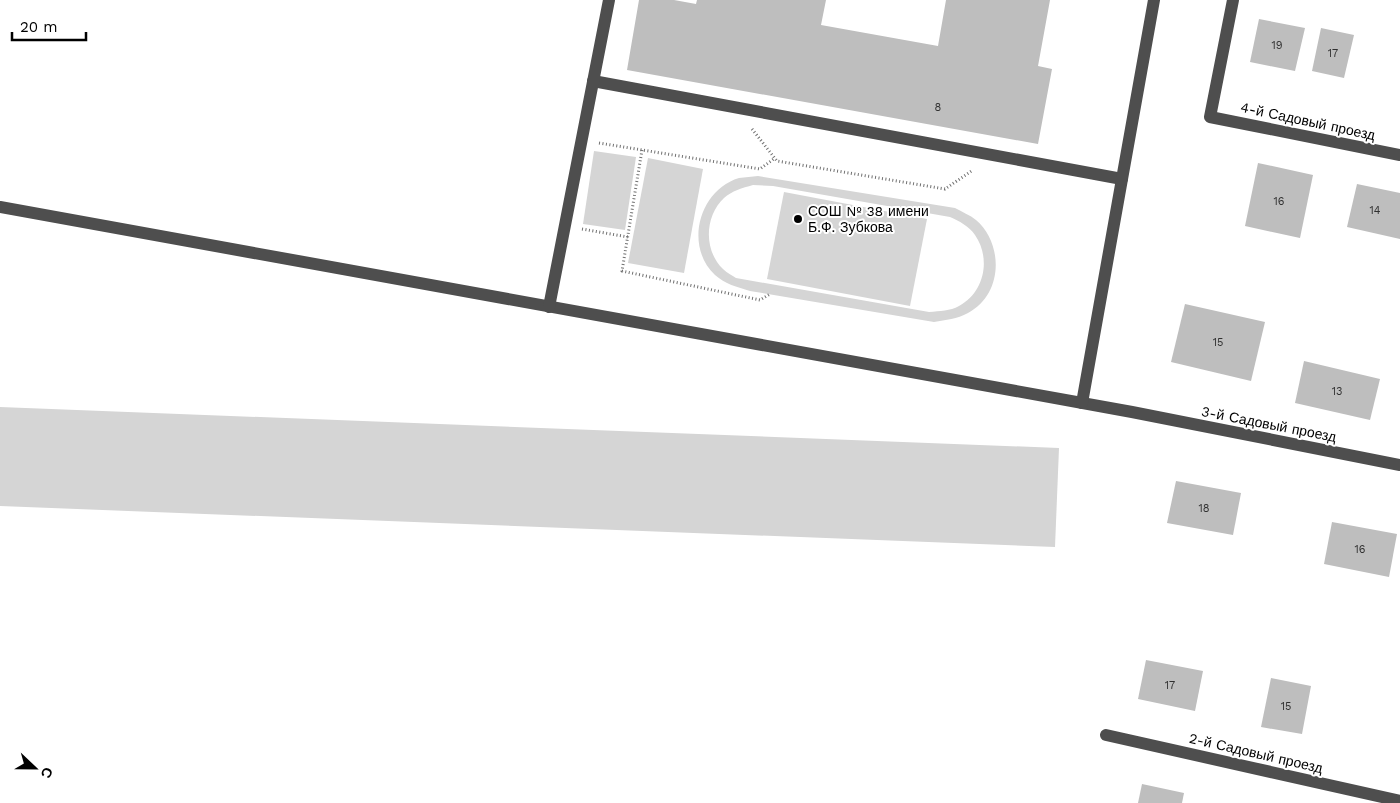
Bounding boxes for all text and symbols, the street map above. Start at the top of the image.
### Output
scale bar [12,10,86,42]
text: 20 m [20,18,58,36]
house number: 19 [1271,39,1283,52]
house number: 17 [1328,47,1338,60]
street label: 4-й Садовый проезд [1239,99,1377,143]
house number: 8 [935,101,942,114]
house number: 16 [1274,195,1285,208]
place label: СОШ № 38 имени Б.Ф. Зубкова [808,203,929,235]
house number: 14 [1369,204,1381,217]
marker: СОШ № 38 имени Б.Ф. Зубкова [792,213,804,225]
house number: 15 [1213,336,1223,349]
house number: 13 [1332,385,1342,398]
street label: 3-й Садовый проезд [1200,403,1338,445]
house number: 18 [1198,502,1210,515]
house number: 16 [1355,543,1366,556]
house number: 17 [1165,679,1175,692]
house number: 15 [1281,700,1291,713]
street label: 2-й Садовый проезд [1188,730,1324,776]
north arrow [10,743,60,793]
text: С [38,765,56,781]

